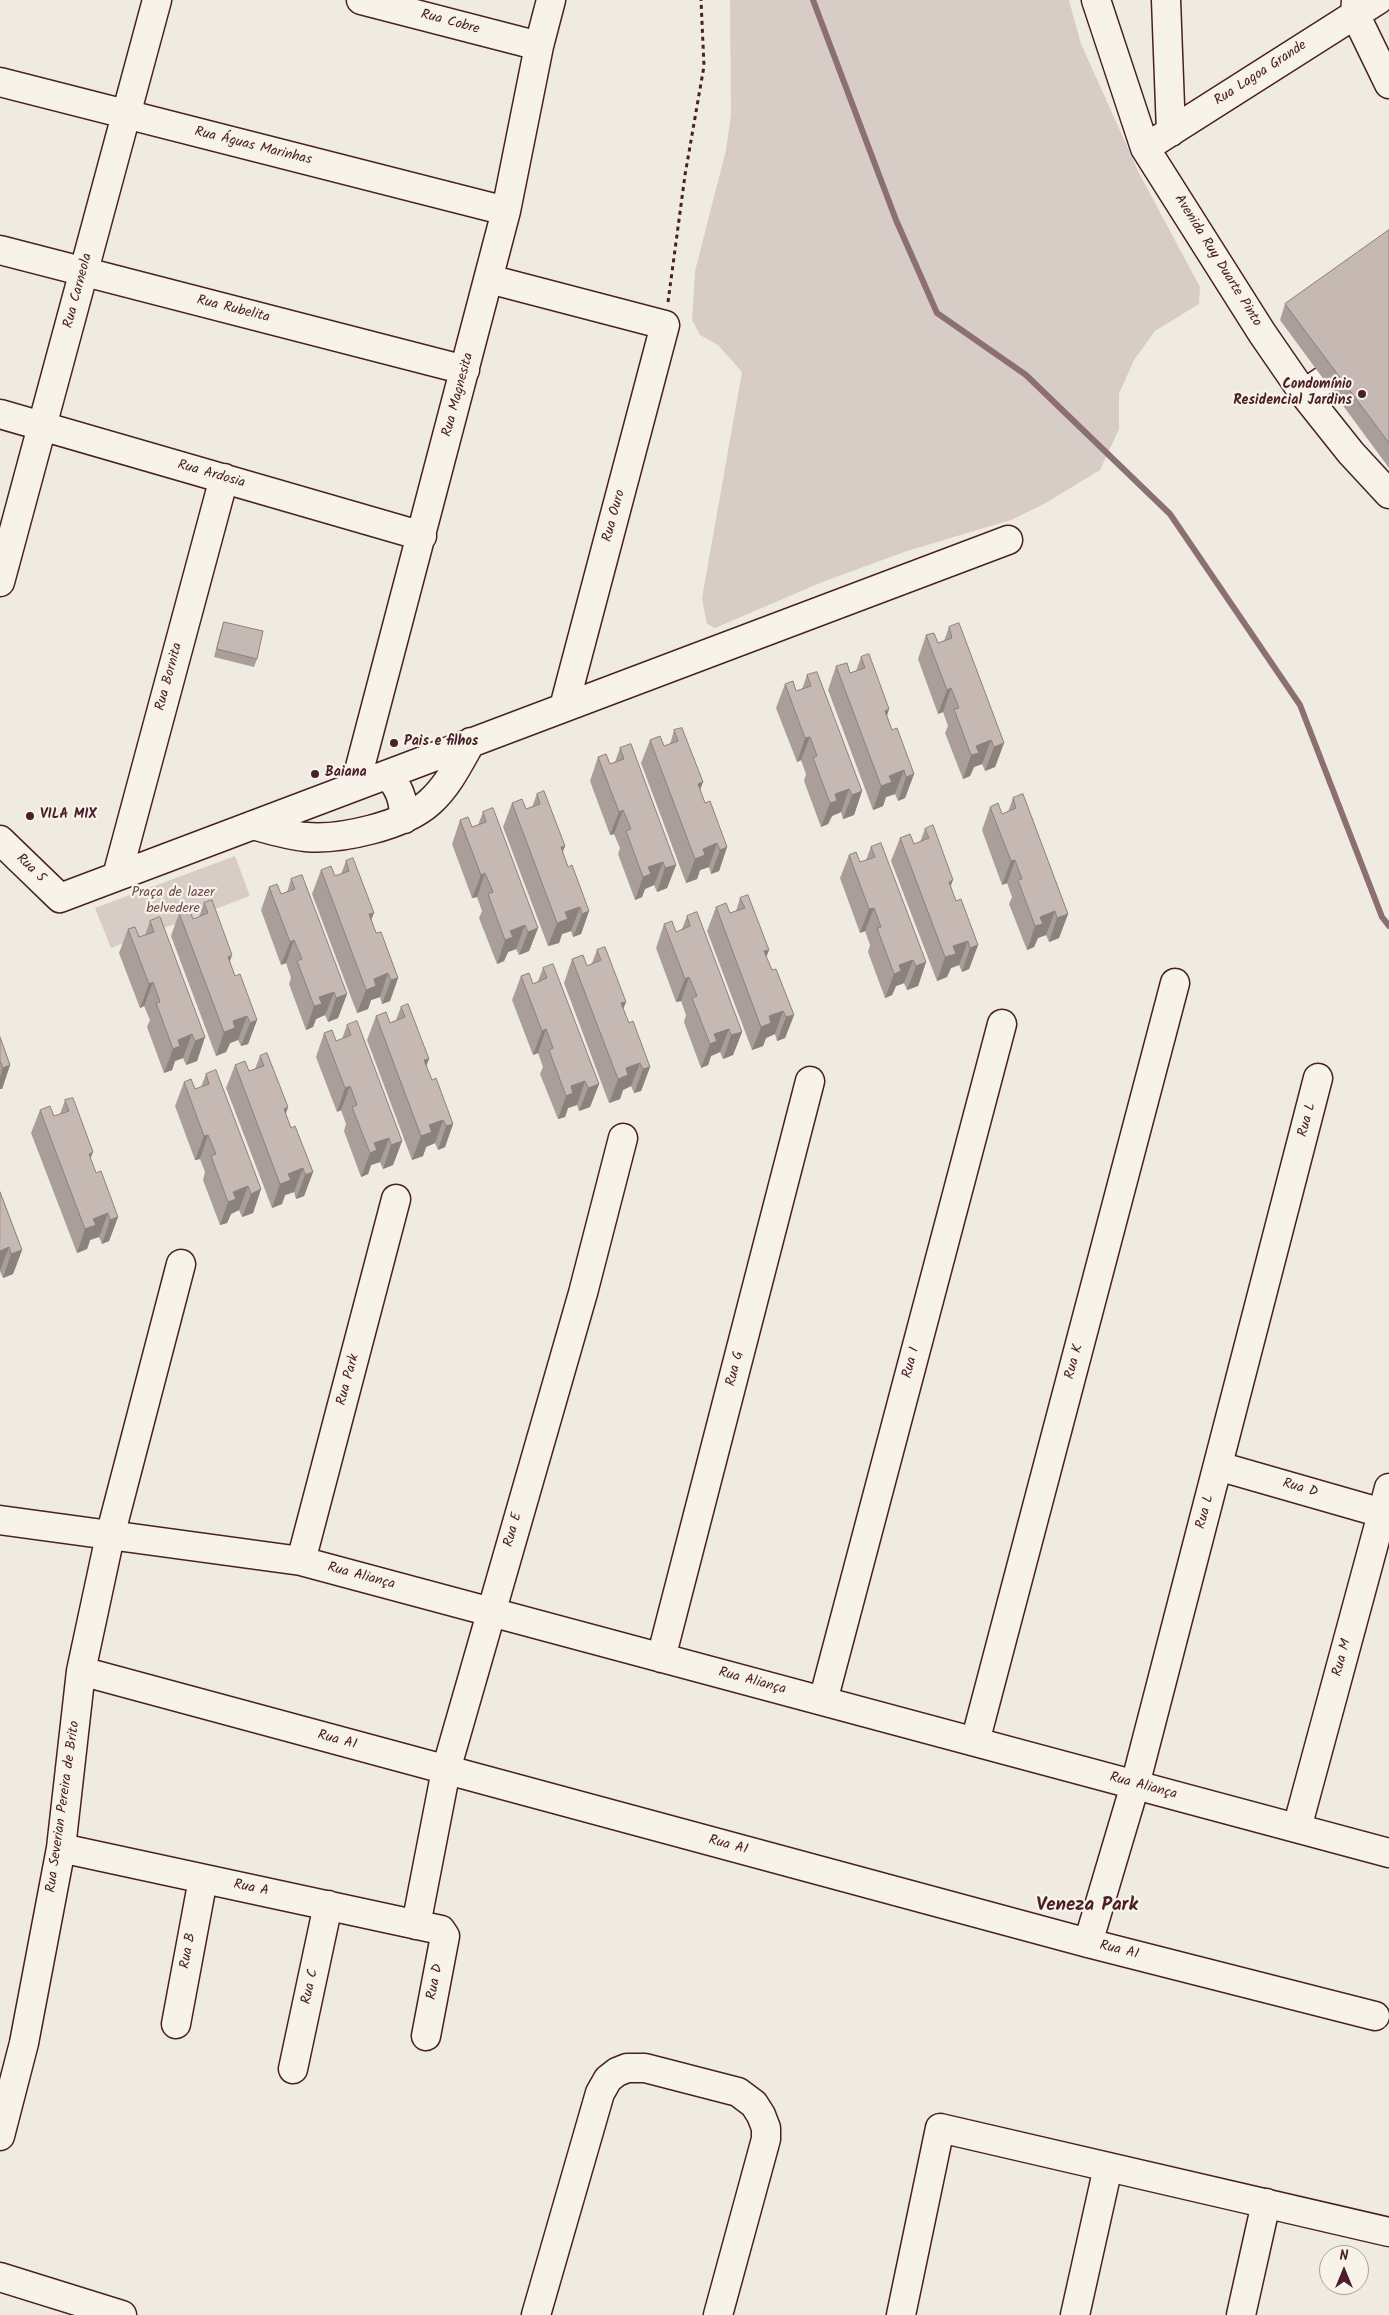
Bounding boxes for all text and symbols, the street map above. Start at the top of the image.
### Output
street label: Rua Cobre [419,7,481,39]
street label: Rua Lagoa Grande [1212,38,1310,110]
street label: Rua Águas Marinhas [193,124,313,170]
street label: Avenida Ruy Duarte Pinto [1170,192,1264,330]
street label: Rua Carneola [61,252,97,330]
street label: Rua Rubelita [195,293,271,327]
street label: Rua Magnesita [440,351,478,439]
place label: Condomínio Residencial Jardins [1233,378,1352,411]
marker: Condomínio Residencial Jardins [1356,388,1368,400]
street label: Rua Ardosia [175,457,247,493]
street label: Rua Ouro [600,488,630,544]
street label: Rua Bornita [153,641,187,713]
place label: Pais e filhos [404,735,478,751]
marker: Pais e filhos [388,737,400,749]
place label: Baiana [325,766,367,782]
marker: Baiana [309,768,321,780]
place label: VILA MIX [40,808,97,824]
marker: VILA MIX [24,810,36,822]
street label: Rua 5 [12,851,48,887]
park label: Praça de lazer belvedere [131,886,215,919]
street label: Rua L [1295,1101,1321,1139]
street label: Rua K [1062,1343,1088,1381]
street label: Rua I [900,1346,924,1380]
street label: Rua G [724,1350,748,1388]
street label: Rua Park [334,1352,364,1408]
street label: Rua D [1280,1476,1320,1502]
street label: Rua L [1193,1493,1219,1531]
street label: Rua E [501,1511,527,1549]
street label: Rua Aliança [325,1560,397,1594]
street label: Rua M [1330,1637,1356,1679]
street label: Rua Aliança [716,1665,788,1699]
street label: Rua Severian Pereira de Brito [44,1720,84,1894]
street label: Rua A1 [316,1728,358,1754]
street label: Rua Aliança [1107,1770,1179,1804]
street label: Rua A1 [707,1833,749,1859]
street label: Rua A [232,1877,270,1901]
district label: Veneza Park [1036,1896,1138,1918]
street label: Rua B [178,1932,200,1970]
street label: Rua A1 [1098,1938,1140,1964]
street label: Rua D [424,1963,448,2001]
street label: Rua C [299,1968,323,2006]
north arrow [1319,2245,1369,2295]
text: N [1340,2245,1348,2267]

